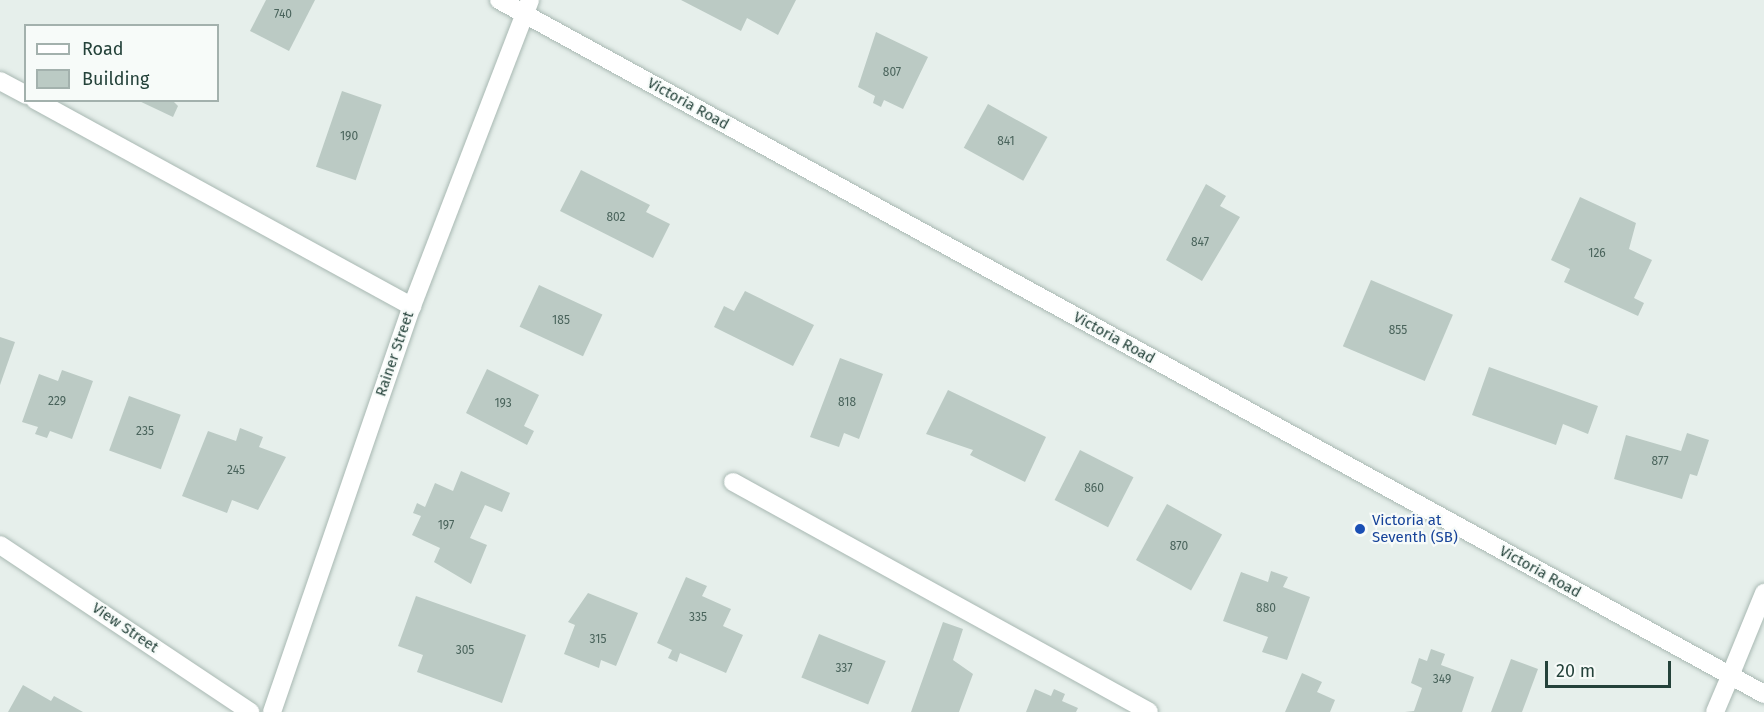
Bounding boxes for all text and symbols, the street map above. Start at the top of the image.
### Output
house number: 740 [274,8,292,22]
legend [24,24,219,102]
text: Road [82,38,124,60]
house number: 807 [883,66,901,80]
text: Building [82,68,149,90]
street label: Victoria Road [644,74,732,134]
house number: 190 [340,130,358,144]
house number: 841 [997,135,1015,149]
house number: 802 [606,211,626,225]
house number: 847 [1191,236,1209,250]
house number: 126 [1588,247,1606,261]
street label: Victoria Road [1070,308,1158,368]
street label: Rainer Street [372,309,418,399]
house number: 185 [552,314,570,328]
house number: 855 [1389,324,1407,338]
house number: 229 [48,395,66,409]
house number: 818 [838,396,856,410]
house number: 193 [494,397,512,411]
house number: 235 [136,425,154,439]
house number: 877 [1651,455,1669,469]
house number: 245 [227,464,245,478]
house number: 860 [1084,482,1104,496]
place label: Victoria at Seventh (SB) [1372,511,1458,546]
house number: 197 [438,519,454,533]
marker: Victoria at Seventh (SB) [1353,522,1367,536]
house number: 870 [1170,540,1188,554]
street label: Victoria Road [1496,542,1584,602]
street label: View Street [88,599,162,657]
house number: 880 [1256,602,1276,616]
house number: 335 [689,611,707,625]
house number: 315 [590,633,606,647]
house number: 305 [456,644,474,658]
scale bar [1548,649,1674,687]
text: 20 m [1556,660,1595,682]
house number: 337 [835,662,853,676]
house number: 349 [1433,673,1451,687]

